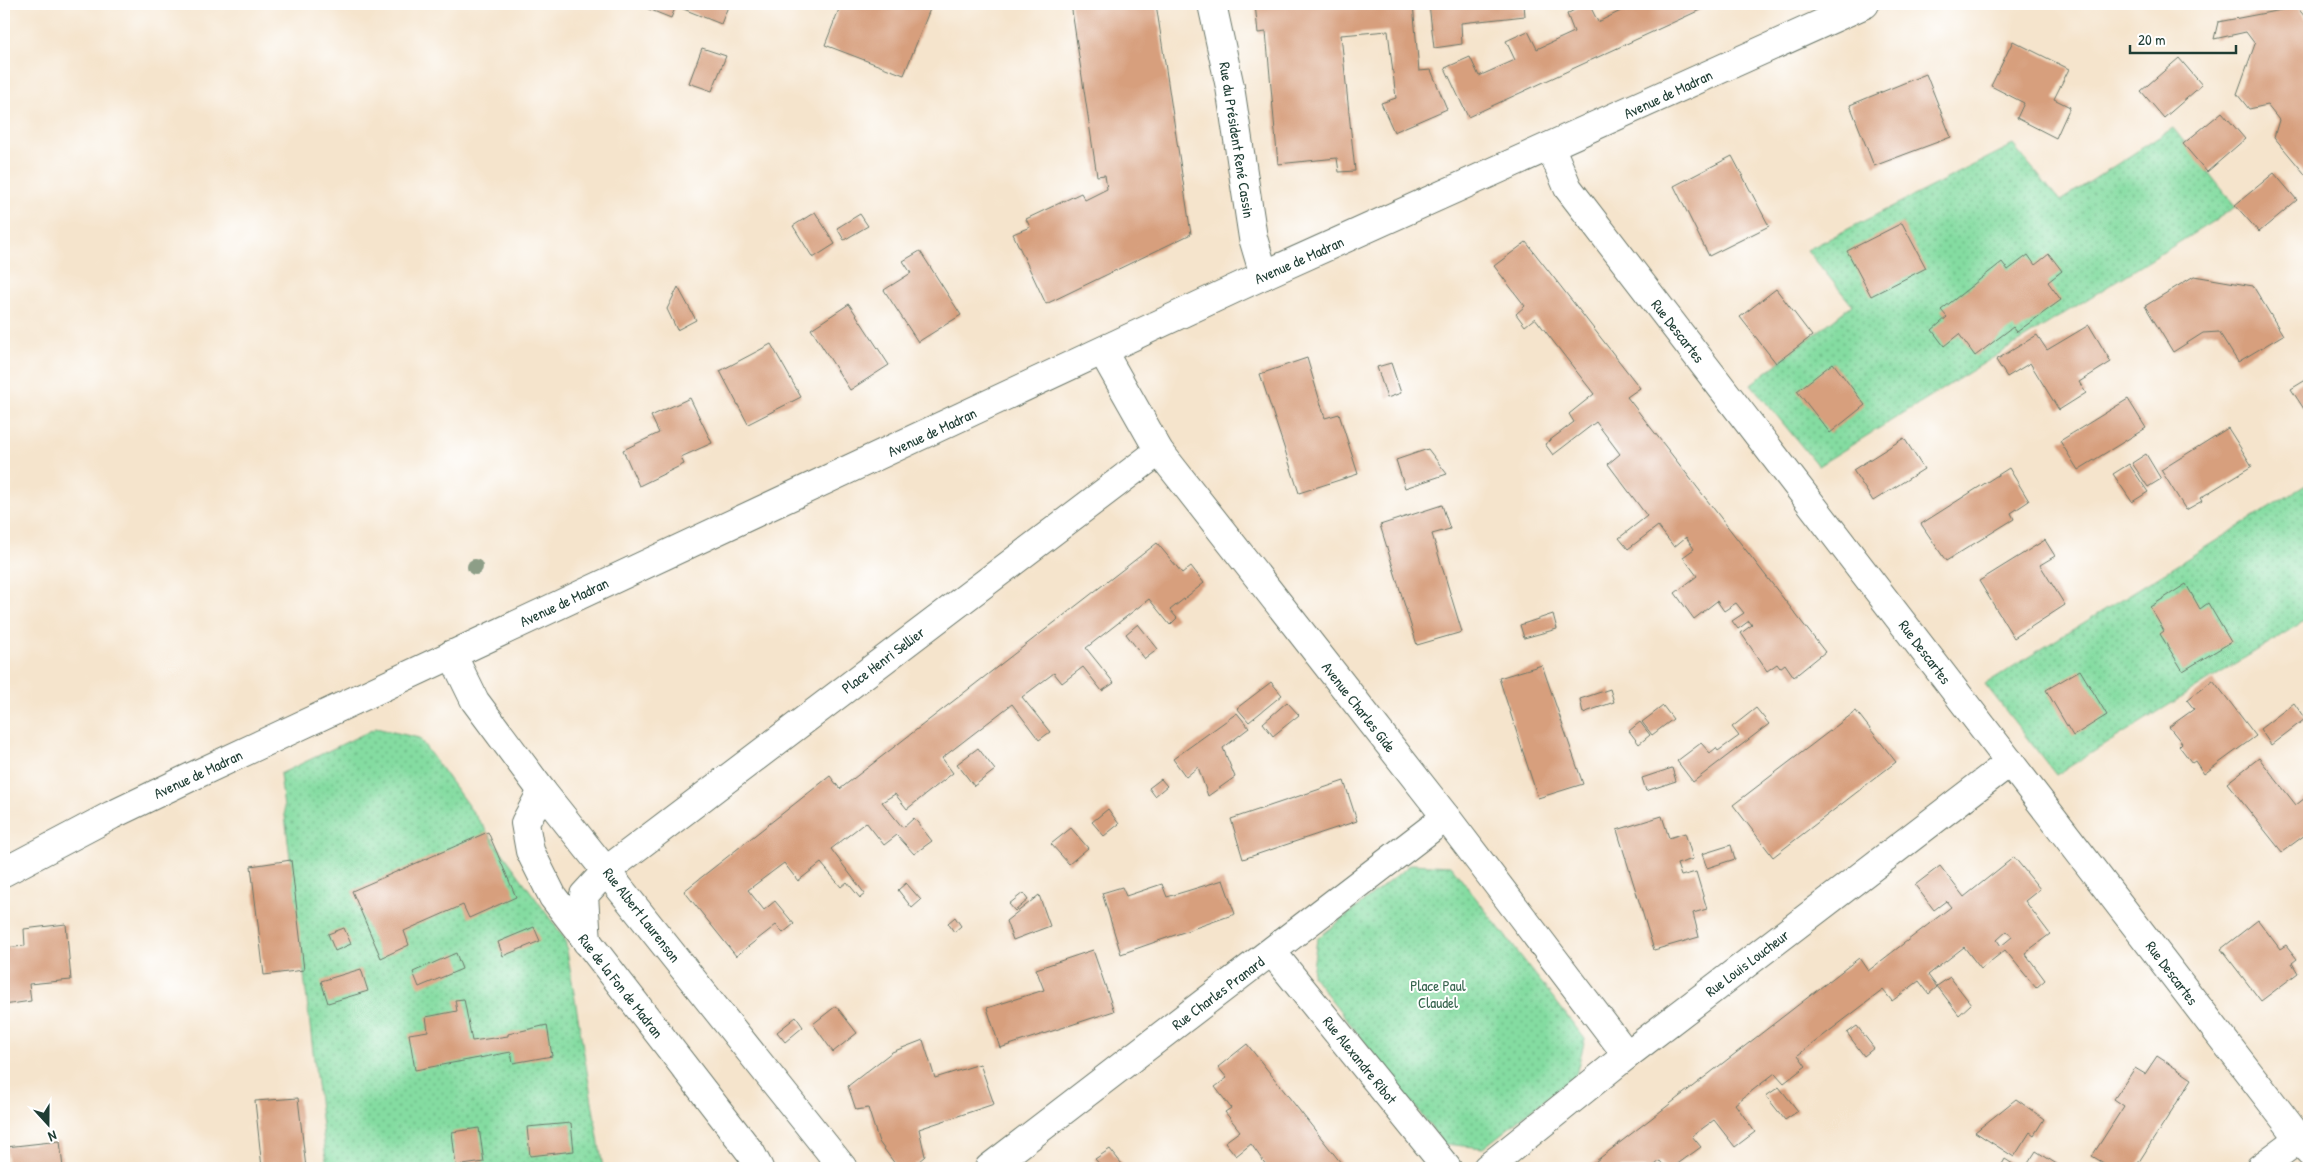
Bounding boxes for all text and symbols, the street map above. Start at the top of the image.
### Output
scale bar [2130,22,2237,54]
text: 20 m [2138,29,2165,50]
street label: Rue du Président René Cassin [1214,61,1260,220]
street label: Avenue de Madran [1620,64,1716,124]
street label: Avenue de Madran [1251,231,1347,289]
street label: Rue Descartes [1646,295,1710,367]
street label: Avenue de Madran [884,402,980,462]
street label: Avenue de Madran [516,572,612,632]
street label: Rue Descartes [1894,616,1956,689]
street label: Place Henri Sellier [837,622,929,698]
street label: Avenue Charles Gide [1317,657,1401,757]
street label: Avenue de Madran [150,744,246,804]
street label: Rue Albert Laurenson [598,863,686,967]
street label: Rue Louis Loucheur [1701,924,1793,1001]
street label: Rue de la Fon de Madran [574,929,669,1043]
street label: Rue Descartes [2141,937,2203,1010]
street label: Rue Charles Pranard [1167,951,1269,1035]
park label: Place Paul Claudel [1410,975,1466,1013]
street label: Rue Alexandre Ribot [1318,1012,1403,1109]
north arrow [22,1100,72,1150]
text: N [45,1126,60,1147]

